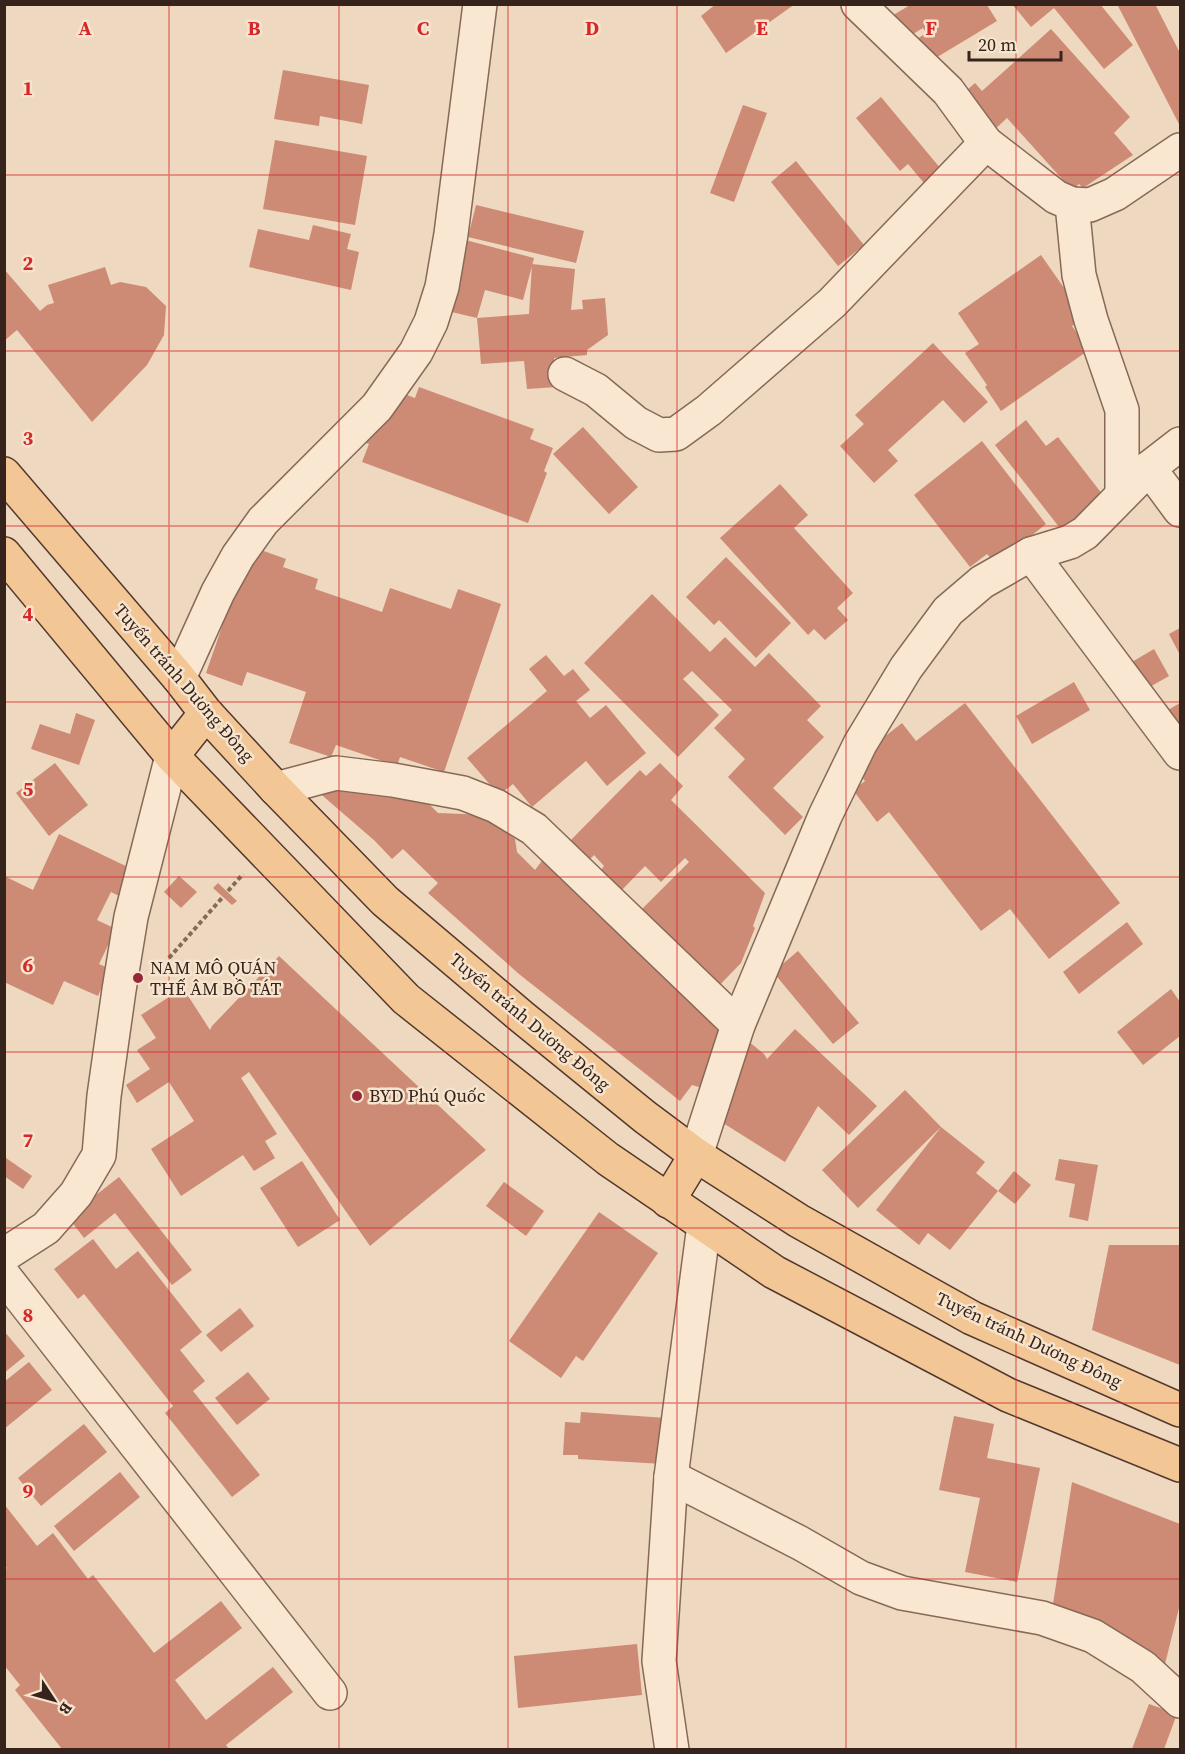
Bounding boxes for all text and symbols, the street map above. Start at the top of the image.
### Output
text: A [78,14,92,42]
text: B [247,14,261,42]
text: C [417,14,429,42]
text: D [585,14,599,42]
text: E [756,14,768,42]
text: F [925,14,937,42]
scale bar [969,24,1060,62]
text: 20 m [978,32,1016,57]
text: 1 [23,74,33,102]
text: 2 [23,249,34,277]
text: 3 [23,424,34,452]
street label: Tuyến tránh Dương Đông [109,598,260,767]
text: 4 [23,600,34,628]
text: 5 [23,775,34,803]
street label: Tuyến tránh Dương Đông [445,947,616,1096]
text: 6 [23,951,34,979]
place label: NAM MÔ QUÁN THẾ ÂM BỒ TÁT [150,955,281,1001]
marker: NAM MÔ QUÁN THẾ ÂM BỒ TÁT [131,971,145,985]
place label: BYD Phú Quốc [369,1083,486,1108]
marker: BYD Phú Quốc [350,1089,364,1103]
text: 7 [23,1126,34,1154]
street label: Tuyến tránh Dương Đông [932,1285,1126,1394]
text: 8 [23,1301,33,1329]
text: 9 [23,1477,34,1505]
north arrow [24,1670,84,1730]
text: B [54,1698,78,1720]

